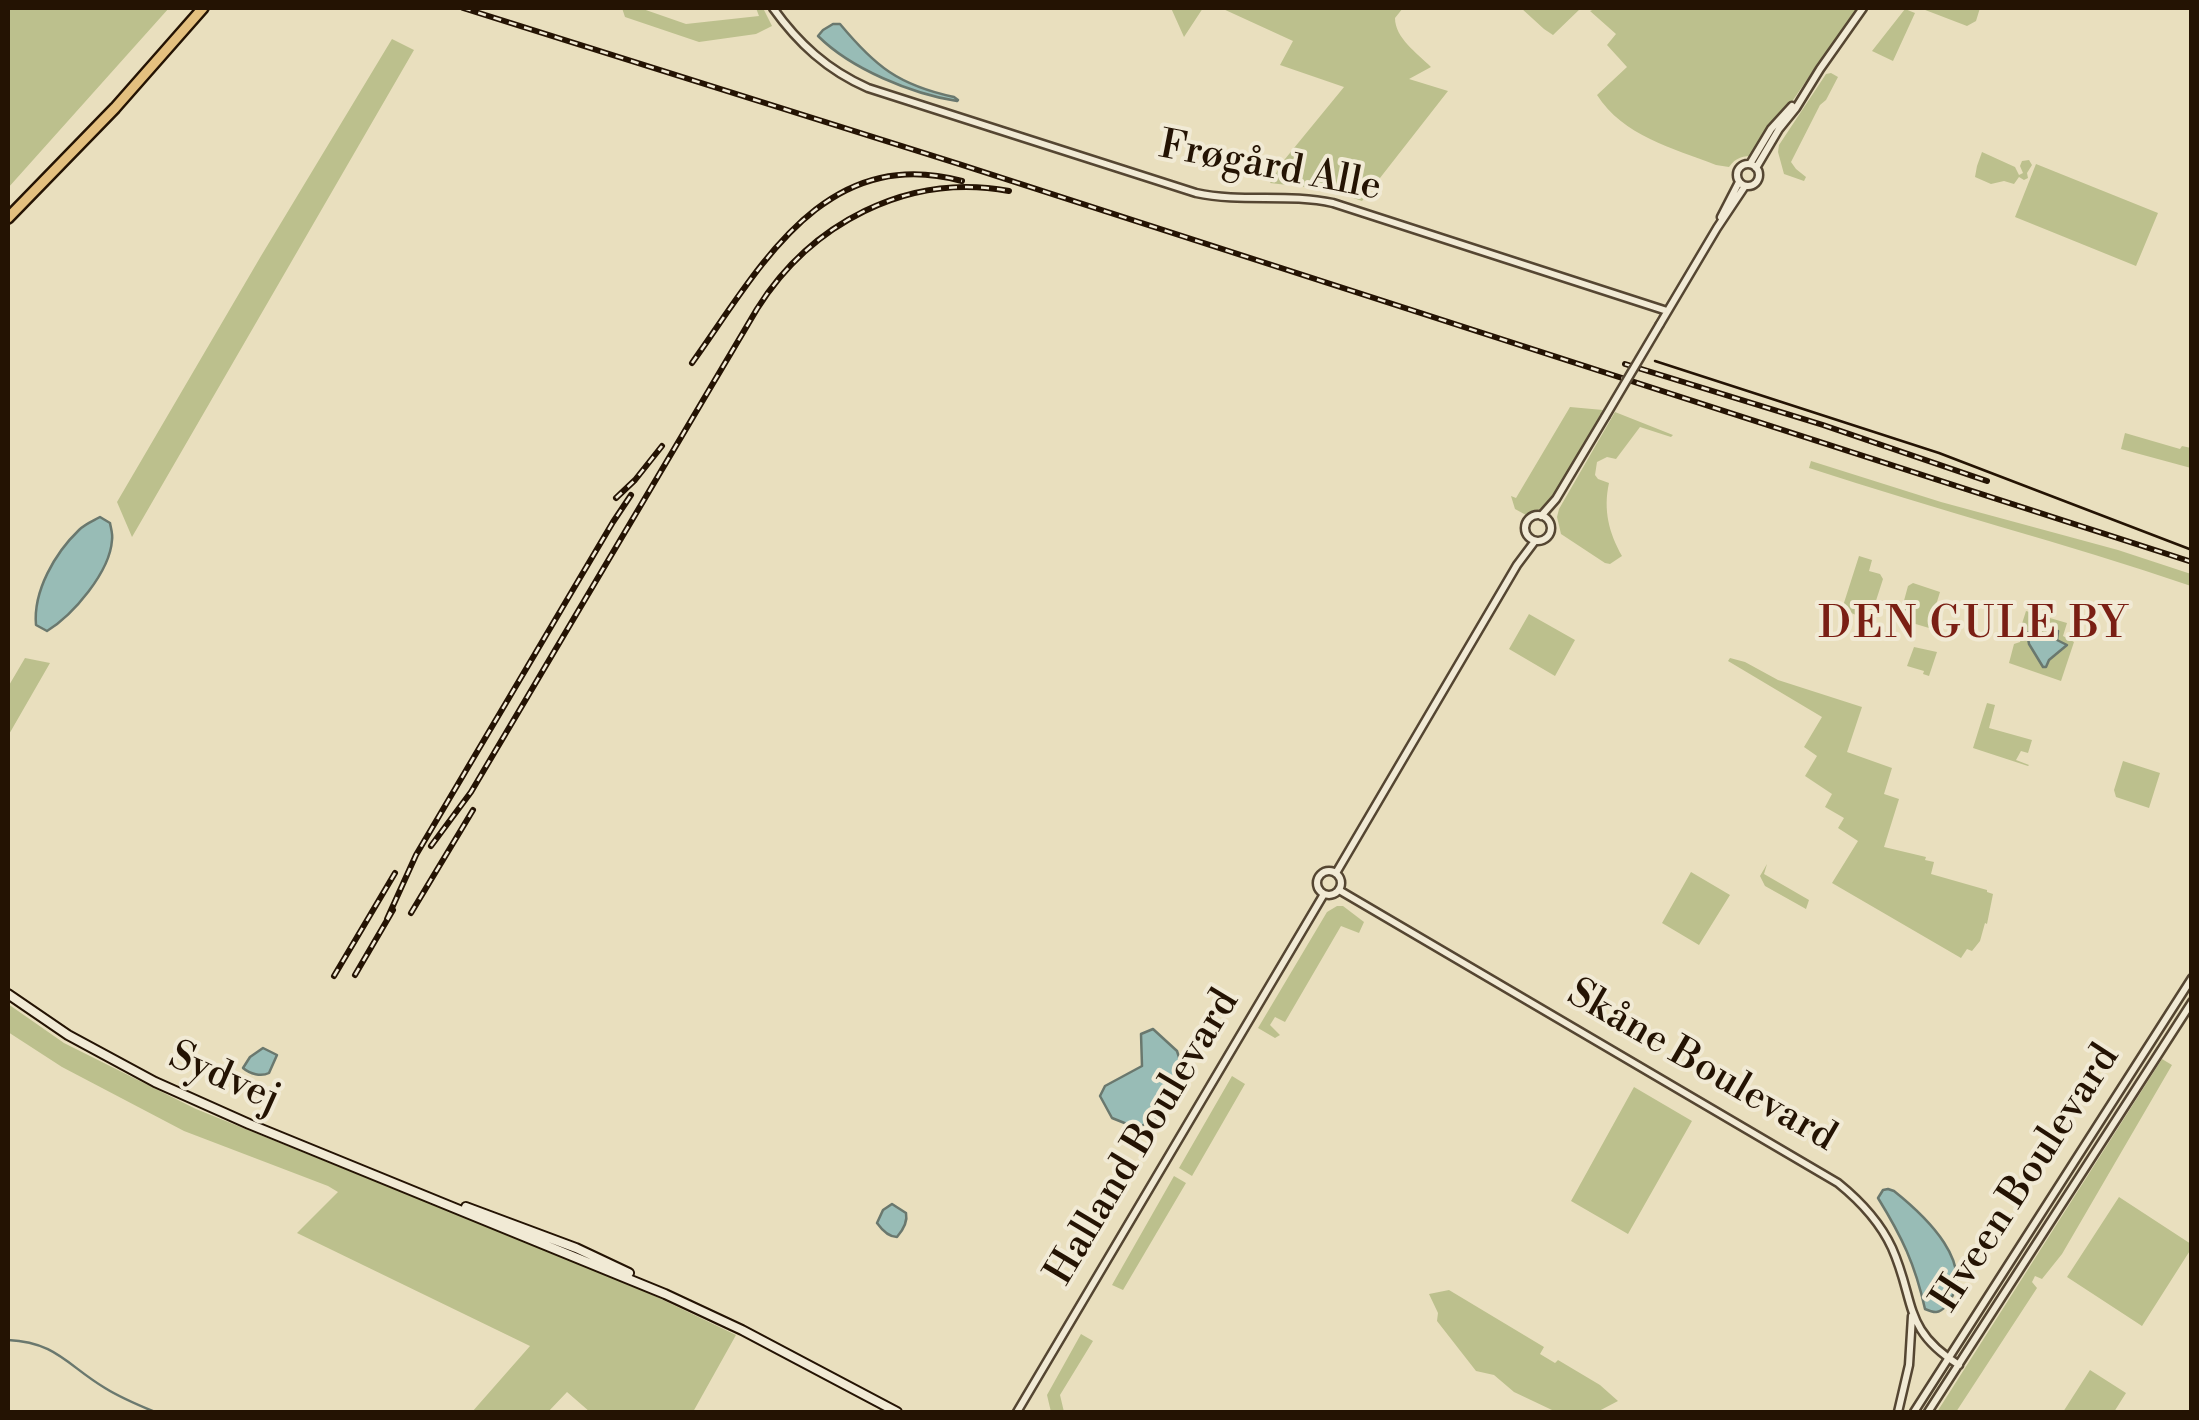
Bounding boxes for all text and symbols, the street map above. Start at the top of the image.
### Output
street label: Frøgård Alle [1155,123,1385,213]
district label: DEN GULE BY [1818,602,2130,652]
street label: Skåne Boulevard [1558,971,1844,1163]
street label: Halland Boulevard [1037,982,1251,1294]
street label: Sydvej [161,1033,287,1125]
street label: Hveen Boulevard [1923,1036,2131,1322]

